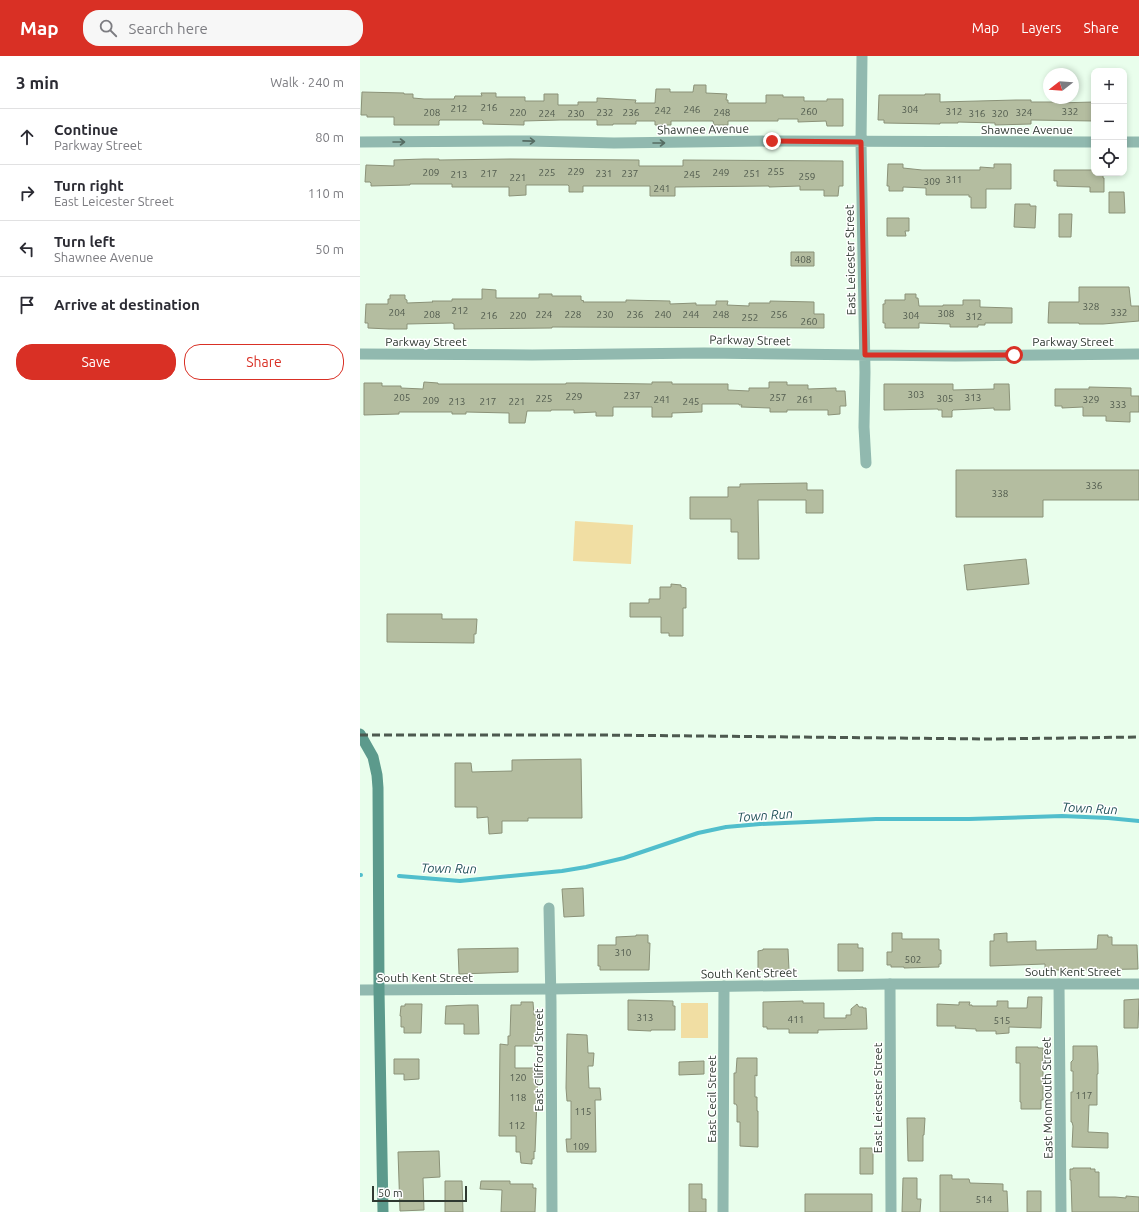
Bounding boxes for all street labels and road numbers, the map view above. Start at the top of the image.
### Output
street label: Shawnee Avenue [657,122,749,136]
street label: Shawnee Avenue [981,123,1073,136]
street label: East Leicester Street [843,204,857,315]
street label: Parkway Street [709,333,791,347]
street label: Parkway Street [385,335,467,348]
street label: Parkway Street [1032,335,1114,348]
street label: South Kent Street [1025,965,1121,978]
street label: South Kent Street [701,966,797,980]
street label: South Kent Street [377,971,473,984]
street label: East Clifford Street [532,1008,545,1111]
street label: East Monmouth Street [1039,1037,1055,1159]
street label: East Leicester Street [871,1042,884,1153]
street label: East Cecil Street [705,1055,718,1143]

